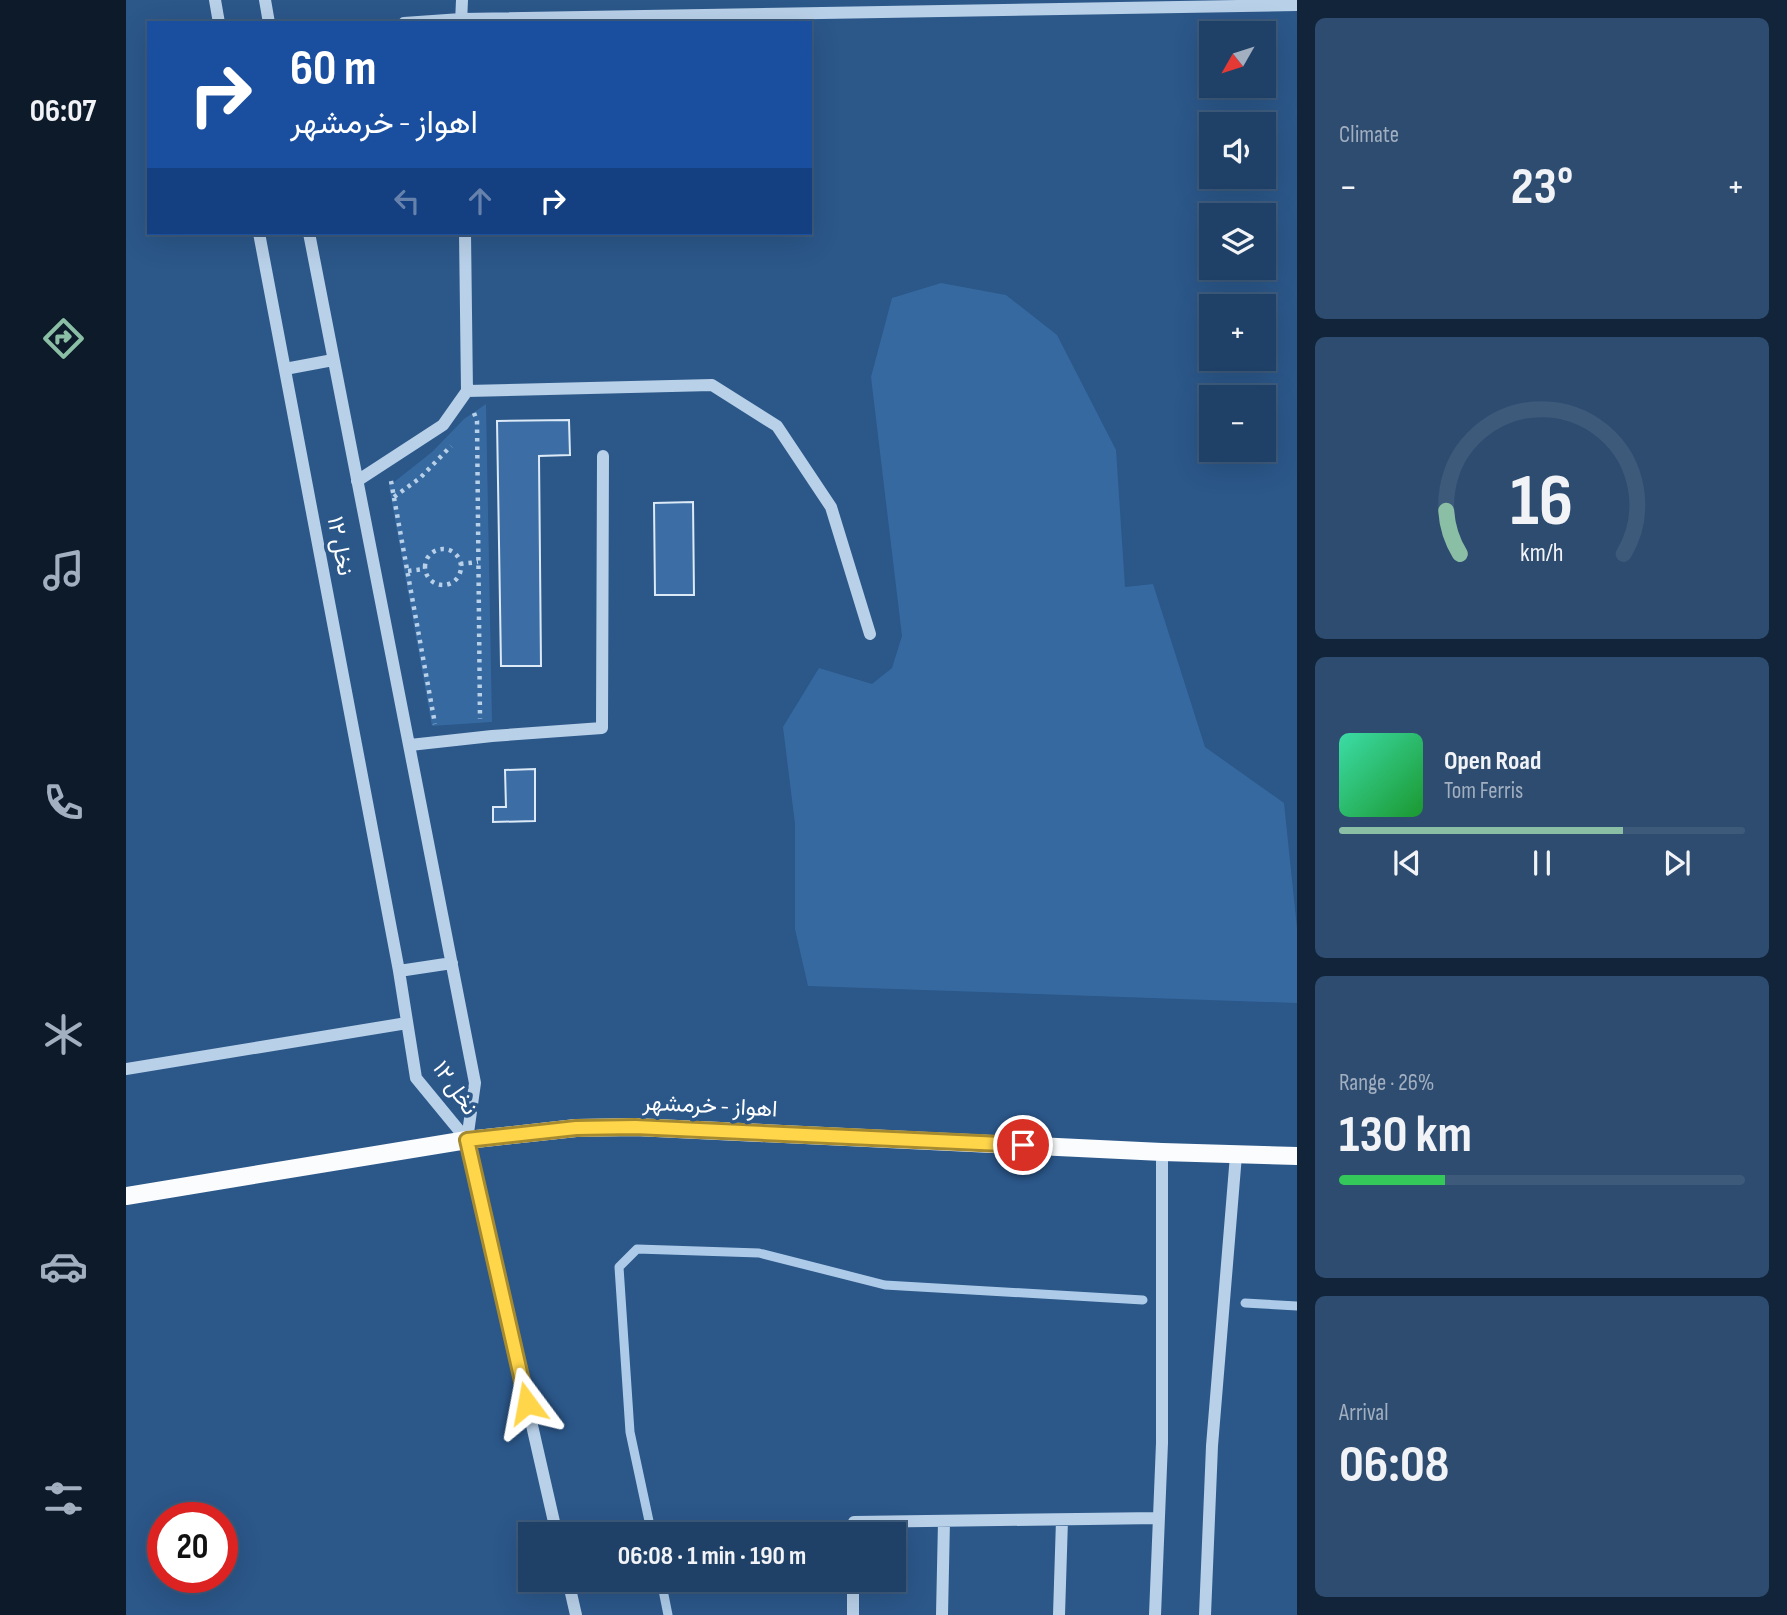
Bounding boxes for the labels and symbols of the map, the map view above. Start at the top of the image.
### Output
north arrow [1199,21,1276,98]
street label: نخل ۱۲ [321,514,359,578]
street label: نخل ۱۲ [426,1055,484,1121]
street label: اهواز - خرمشهر [641,1088,778,1124]
pin [993,1115,1053,1175]
position arrow [490,1366,564,1440]
speed limit sign: 20 [147,1502,238,1593]

